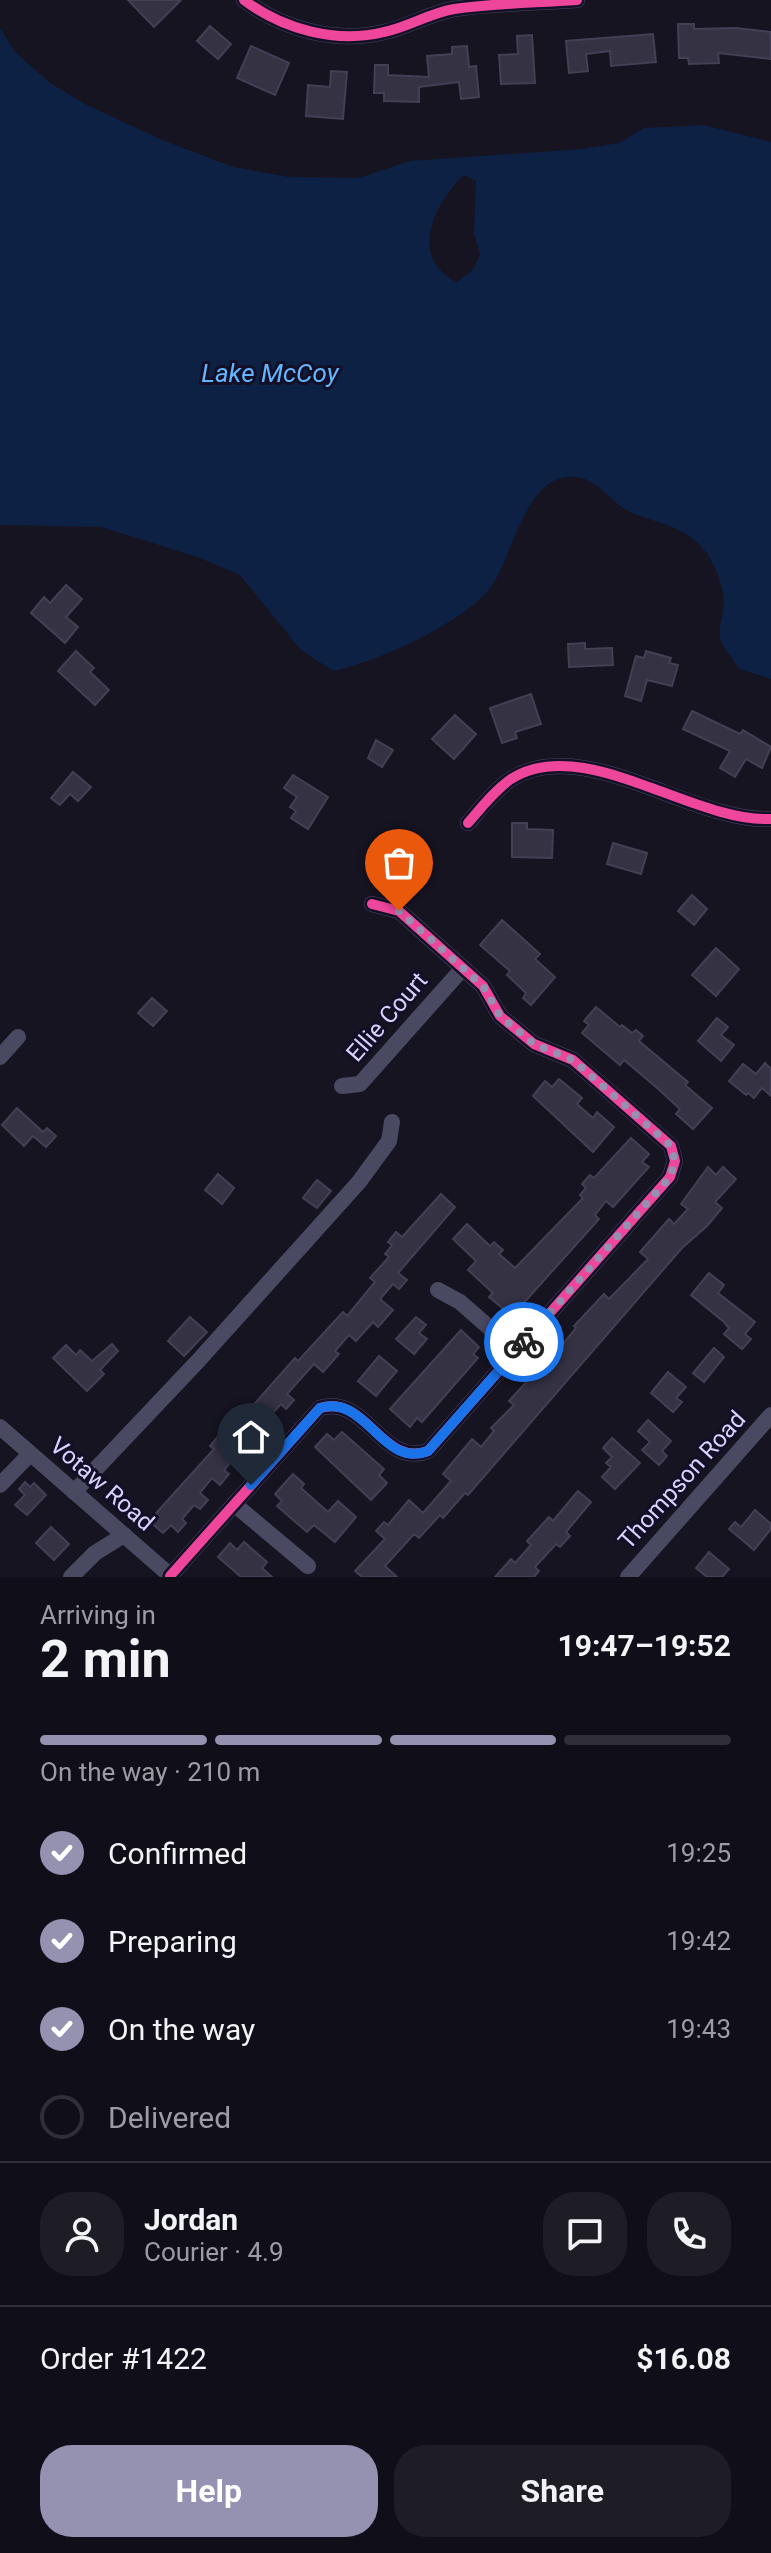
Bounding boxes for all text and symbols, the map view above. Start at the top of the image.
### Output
water label: Lake McCoy [201,358,340,388]
pin [365,829,433,911]
icon: bag [377,841,421,885]
street label: Ellie Court [341,967,433,1067]
courier [484,1302,564,1382]
icon: bike [502,1320,546,1364]
pin [217,1403,285,1485]
street label: Thompson Road [613,1405,751,1555]
icon: home [229,1415,273,1459]
street label: Votaw Road [44,1431,160,1537]
text: Arriving in [40,1600,156,1630]
text: 19:47–19:52 [557,1628,731,1663]
text: 2 min [40,1629,171,1690]
text: On the way · 210 m [40,1757,260,1787]
icon: check [40,1831,84,1875]
text: Confirmed [108,1836,247,1871]
text: 19:25 [666,1838,731,1868]
icon: check [40,1919,84,1963]
text: Preparing [108,1924,237,1959]
text: 19:42 [666,1926,731,1956]
icon: check [40,2007,84,2051]
text: On the way [108,2012,255,2047]
text: 19:43 [666,2014,731,2044]
text: Delivered [108,2100,231,2135]
button: person [40,2192,124,2276]
button: chat [543,2192,627,2276]
button: phone [647,2192,731,2276]
text: Jordan [144,2202,238,2237]
text: Courier · 4.9 [144,2237,284,2267]
text: Order #1422 [40,2341,207,2376]
text: $16.08 [636,2341,731,2376]
button: Help [40,2445,378,2537]
button: Share [394,2445,731,2537]

